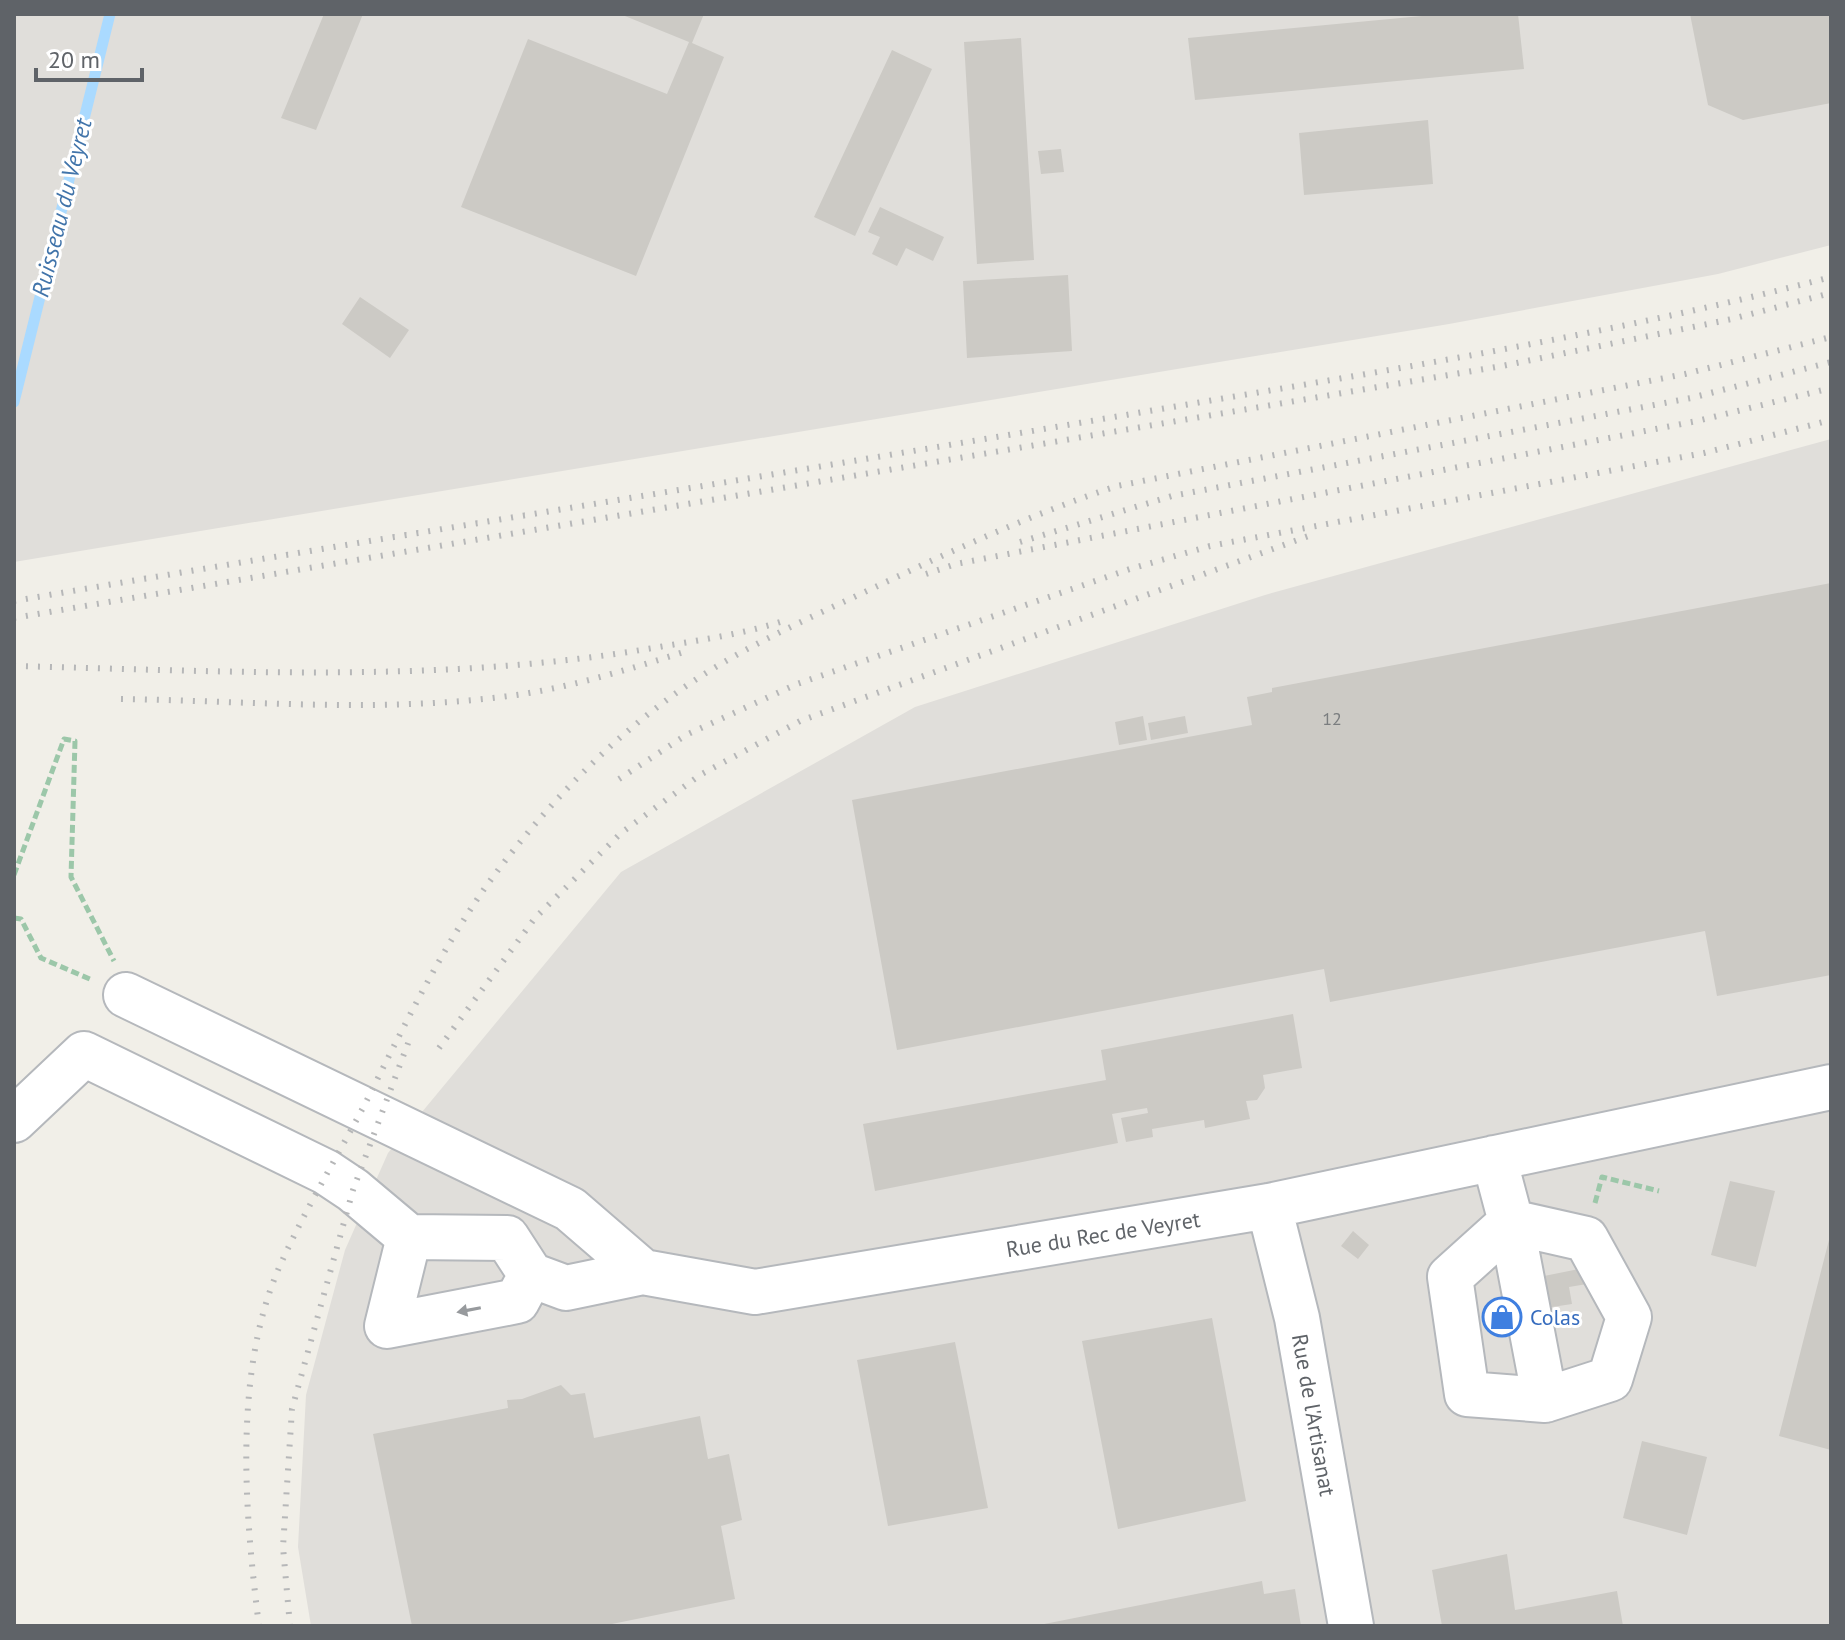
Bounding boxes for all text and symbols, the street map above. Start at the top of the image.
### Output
scale bar [36,32,142,82]
text: 20 m [48,44,100,75]
water label: Ruisseau du Veyret [24,114,99,300]
house number: 12 [1322,707,1342,730]
street label: Rue du Rec de Veyret [1004,1205,1203,1263]
shop icon: Colas [1481,1296,1523,1338]
place label: Colas [1530,1303,1580,1331]
one-way arrow [456,1305,481,1317]
street label: Rue de l'Artisanat [1286,1332,1342,1499]

